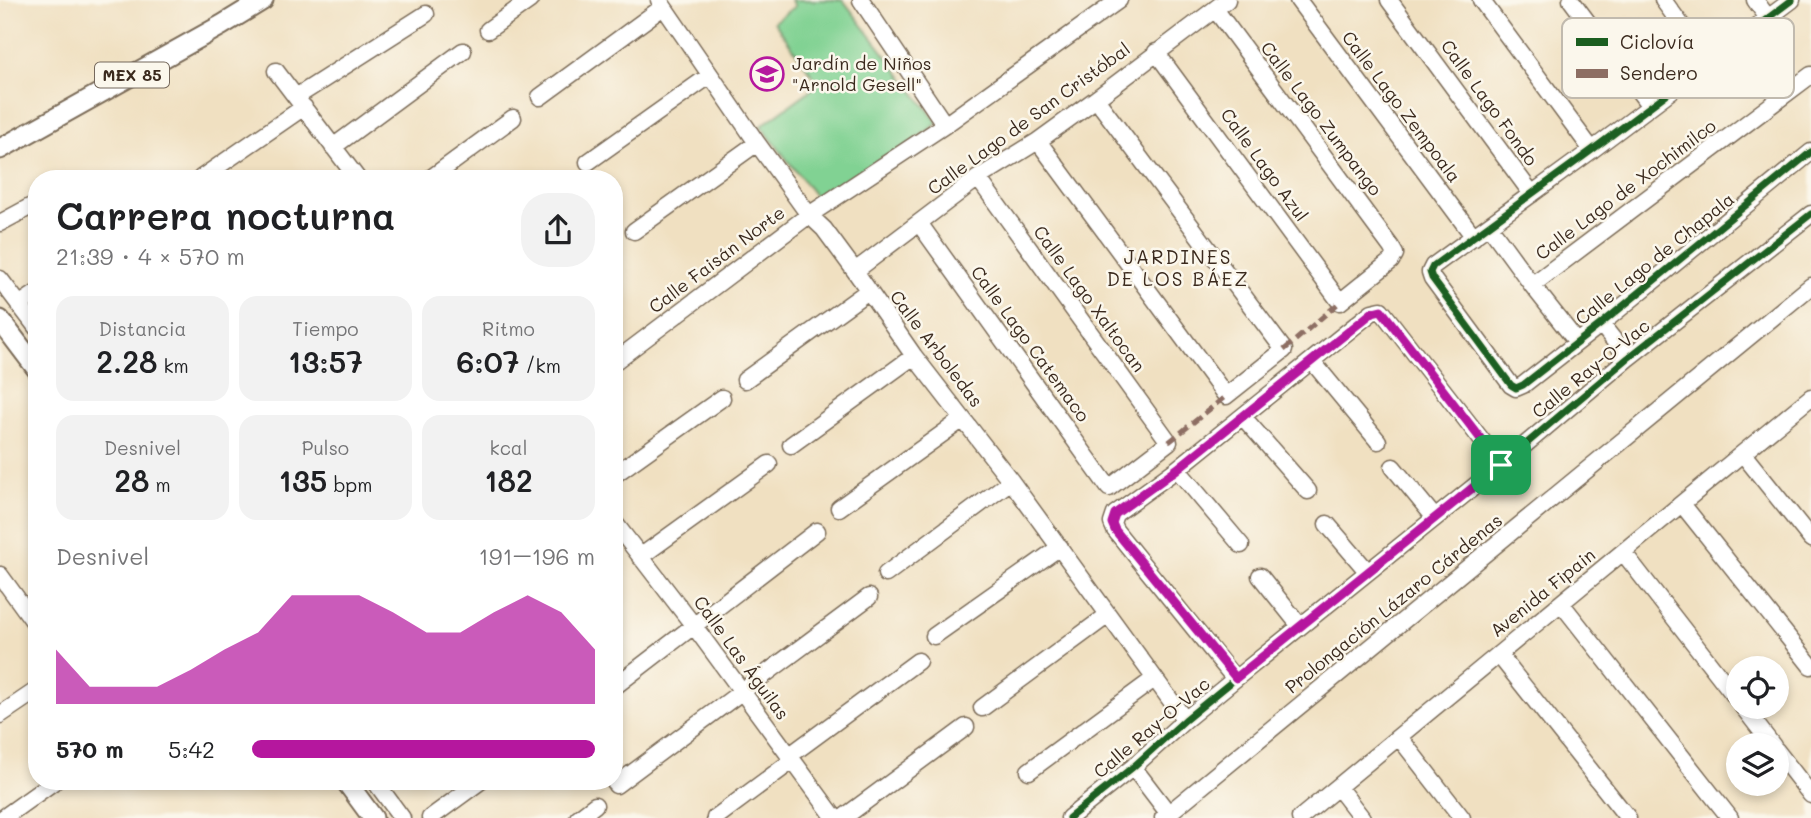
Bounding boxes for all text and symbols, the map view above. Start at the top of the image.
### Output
legend [1562,18,1794,98]
street label: Calle Lago Zempoala [1337,26,1467,187]
text: Ciclovía [1620,29,1694,54]
street label: Calle Lago Fondo [1436,35,1544,171]
street label: Calle Lago Zumpango [1256,36,1388,201]
street label: Calle Lago de San Cristóbal [922,37,1135,200]
place label: Jardín de Niños "Arnold Gesell" [792,51,931,96]
school or university icon: Jardín de Niños "Arnold Gesell" [748,55,786,93]
text: Sendero [1620,60,1698,85]
road number: MEX 85 [95,62,169,88]
street label: Calle Lago Azul [1216,103,1314,226]
street label: Calle Lago de Xochimilco [1530,113,1721,265]
street label: Calle Lago de Chapala [1570,187,1739,330]
text: Carrera nocturna [56,190,395,240]
button: share [521,193,595,267]
street label: Calle Faisán Norte [643,200,789,318]
street label: Calle Lago Xaltocan [1028,220,1151,377]
text: 21:39 · 4 × 570 m [56,241,245,271]
district label: JARDINES DE LOS BÁEZ [1107,244,1249,291]
street label: Calle Lago Catemaco [966,261,1096,427]
street label: Calle Arboledas [885,285,989,412]
street label: Calle Ray-O-Vac [1526,313,1654,423]
text: Distancia [99,316,186,341]
text: Tiempo [292,316,359,341]
text: Ritmo [482,316,535,341]
text: 2.28 [96,341,157,381]
text: 13:57 [288,341,363,381]
text: 6:07 [456,341,520,381]
text: km [157,353,189,378]
text: /km [520,353,561,378]
text: Desnivel [104,435,181,460]
text: Pulso [302,435,349,460]
text: kcal [490,435,527,460]
pin [1471,435,1531,495]
icon: arrive [1482,446,1520,484]
text: 28 [114,460,149,500]
text: 135 [279,460,327,500]
text: 182 [484,460,533,500]
text: m [149,472,171,497]
text: bpm [327,472,372,497]
street label: Prolongación Lázaro Cárdenas [1280,508,1507,698]
text: Desnivel [56,541,149,571]
text: 191–196 m [479,541,595,571]
street label: Avenida Fipain [1485,542,1600,642]
street label: Calle Las Águilas [689,591,795,724]
map controls [1726,656,1789,796]
button: locate [1726,656,1789,719]
street label: Calle Ray-O-Vac [1088,671,1215,783]
button: layers [1726,733,1789,796]
text: 570 m [56,734,124,764]
text: 5:42 [168,734,215,764]

